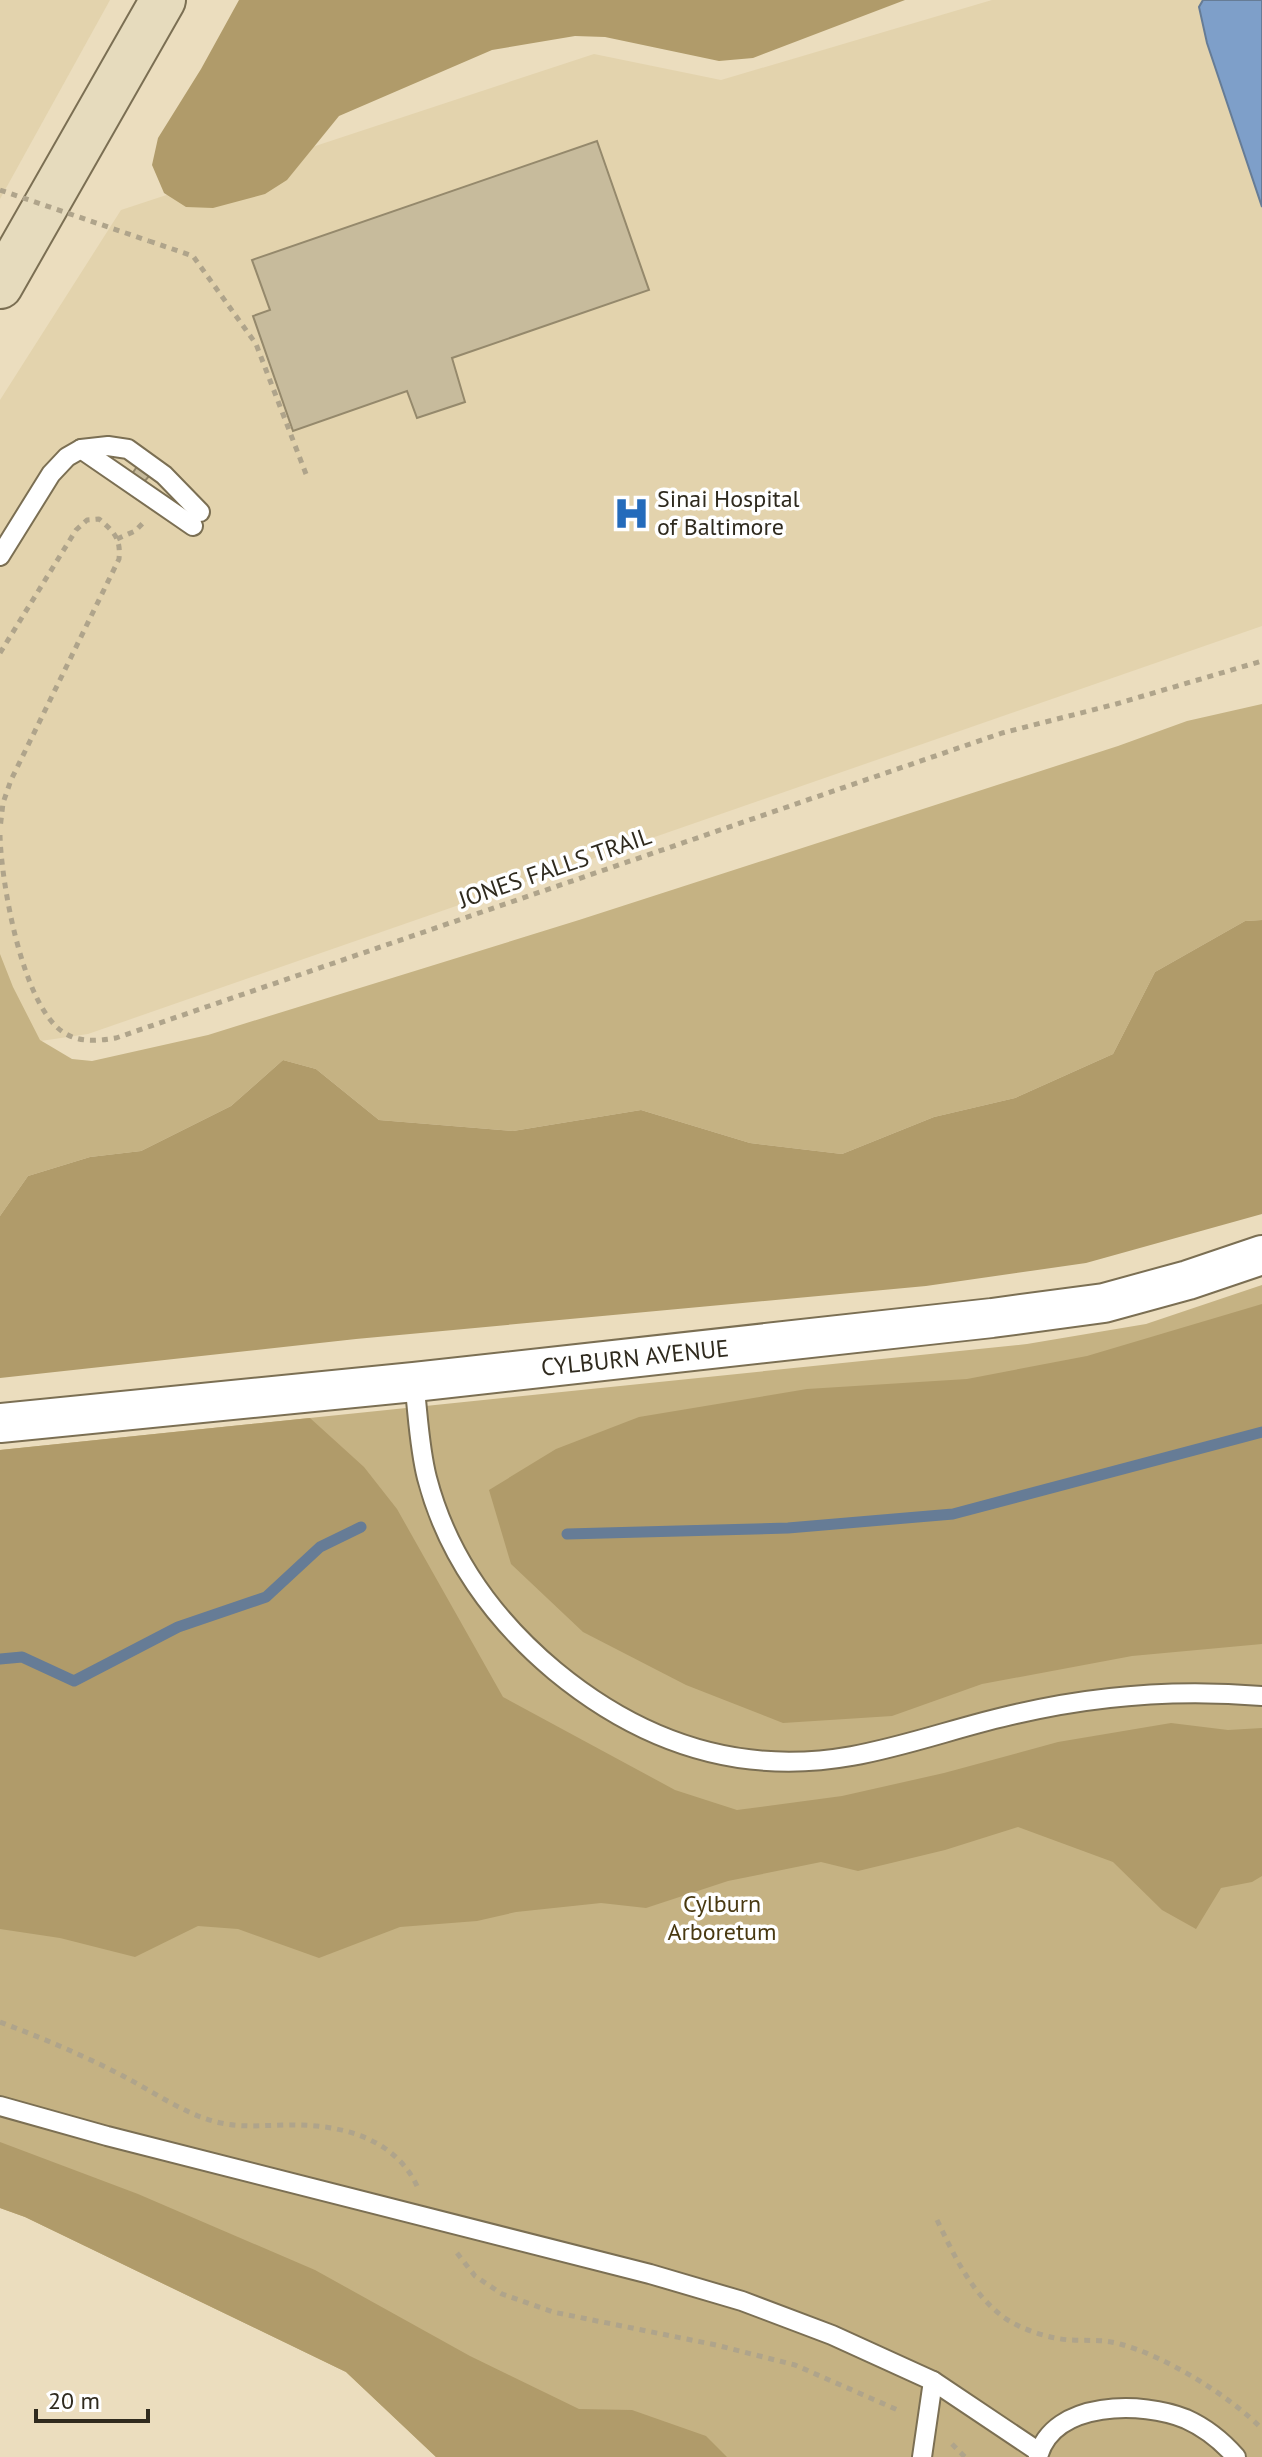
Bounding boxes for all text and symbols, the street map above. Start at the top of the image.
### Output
place label: Sinai Hospital of Baltimore [657,483,800,542]
hospital icon: Sinai Hospital of Baltimore [612,494,650,532]
street label: JONES FALLS TRAIL [454,820,655,915]
street label: CYLBURN AVENUE [540,1332,730,1383]
park label: Cylburn Arboretum [668,1888,776,1947]
scale bar [36,2373,148,2423]
text: 20 m [48,2385,100,2416]

